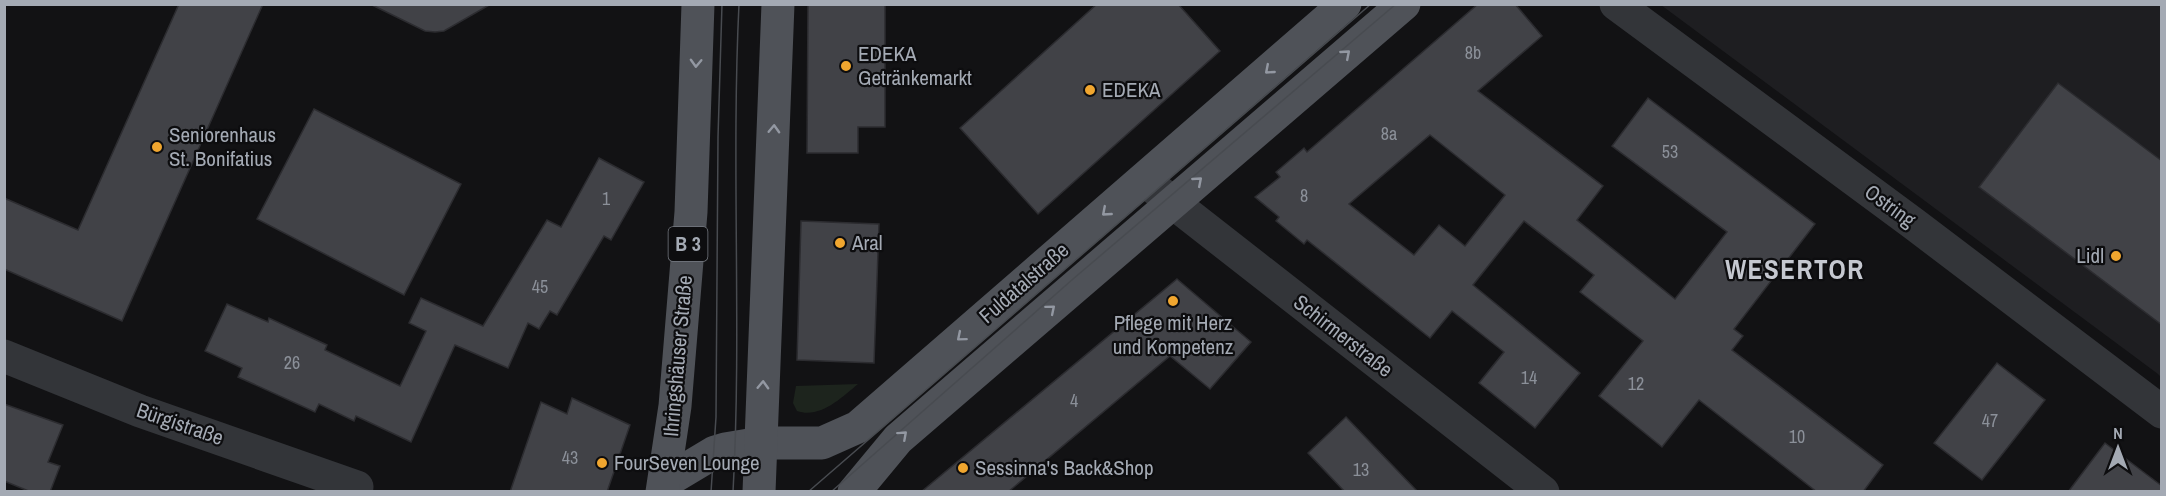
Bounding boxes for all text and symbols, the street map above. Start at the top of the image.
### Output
place label: EDEKA Getränkemarkt [858,39,972,92]
house number: 8b [1465,40,1481,65]
one-way arrow [1339,50,1350,61]
one-way arrow [689,58,702,67]
marker: EDEKA Getränkemarkt [839,59,853,73]
one-way arrow [1265,63,1276,74]
place label: EDEKA [1102,75,1161,104]
marker: EDEKA [1083,83,1097,97]
place label: Seniorenhaus St. Bonifatius [169,120,276,173]
house number: 8a [1381,121,1397,146]
one-way arrow [767,125,780,134]
house number: 53 [1662,139,1678,164]
marker: Seniorenhaus St. Bonifatius [150,140,164,154]
one-way arrow [1191,177,1202,188]
street label: Ostring [1859,177,1922,234]
house number: 8 [1300,183,1308,208]
house number: 1 [602,186,611,211]
one-way arrow [1102,205,1113,216]
road number: B 3 [668,227,708,261]
place label: Aral [851,228,883,257]
marker: Aral [833,236,847,250]
street label: Fuldatalstraße [973,236,1075,330]
place label: Lidl [2076,241,2104,270]
marker: Lidl [2109,249,2123,263]
district label: WESERTOR [1725,251,1865,287]
house number: 45 [532,274,548,299]
street label: Ihringshäuser Straße [656,274,699,438]
street label: Schirmerstraße [1288,288,1399,384]
marker: Pflege mit Herz und Kompetenz [1166,294,1180,308]
one-way arrow [1044,305,1055,316]
place label: Pflege mit Herz und Kompetenz [1113,308,1234,361]
one-way arrow [957,330,968,341]
house number: 26 [284,350,300,375]
house number: 14 [1521,365,1537,390]
house number: 12 [1628,371,1644,396]
one-way arrow [757,380,770,389]
house number: 4 [1070,388,1078,413]
street label: Bürgistraße [133,395,227,452]
house number: 47 [1982,408,1998,433]
north arrow [2088,418,2148,478]
text: N [2113,422,2123,444]
house number: 10 [1789,424,1805,449]
one-way arrow [896,431,907,442]
house number: 43 [562,445,578,470]
place label: FourSeven Lounge [614,448,760,477]
place label: Sessinna's Back&Shop [975,453,1153,482]
marker: FourSeven Lounge [595,456,609,470]
house number: 13 [1353,457,1369,482]
marker: Sessinna's Back&Shop [956,461,970,475]

